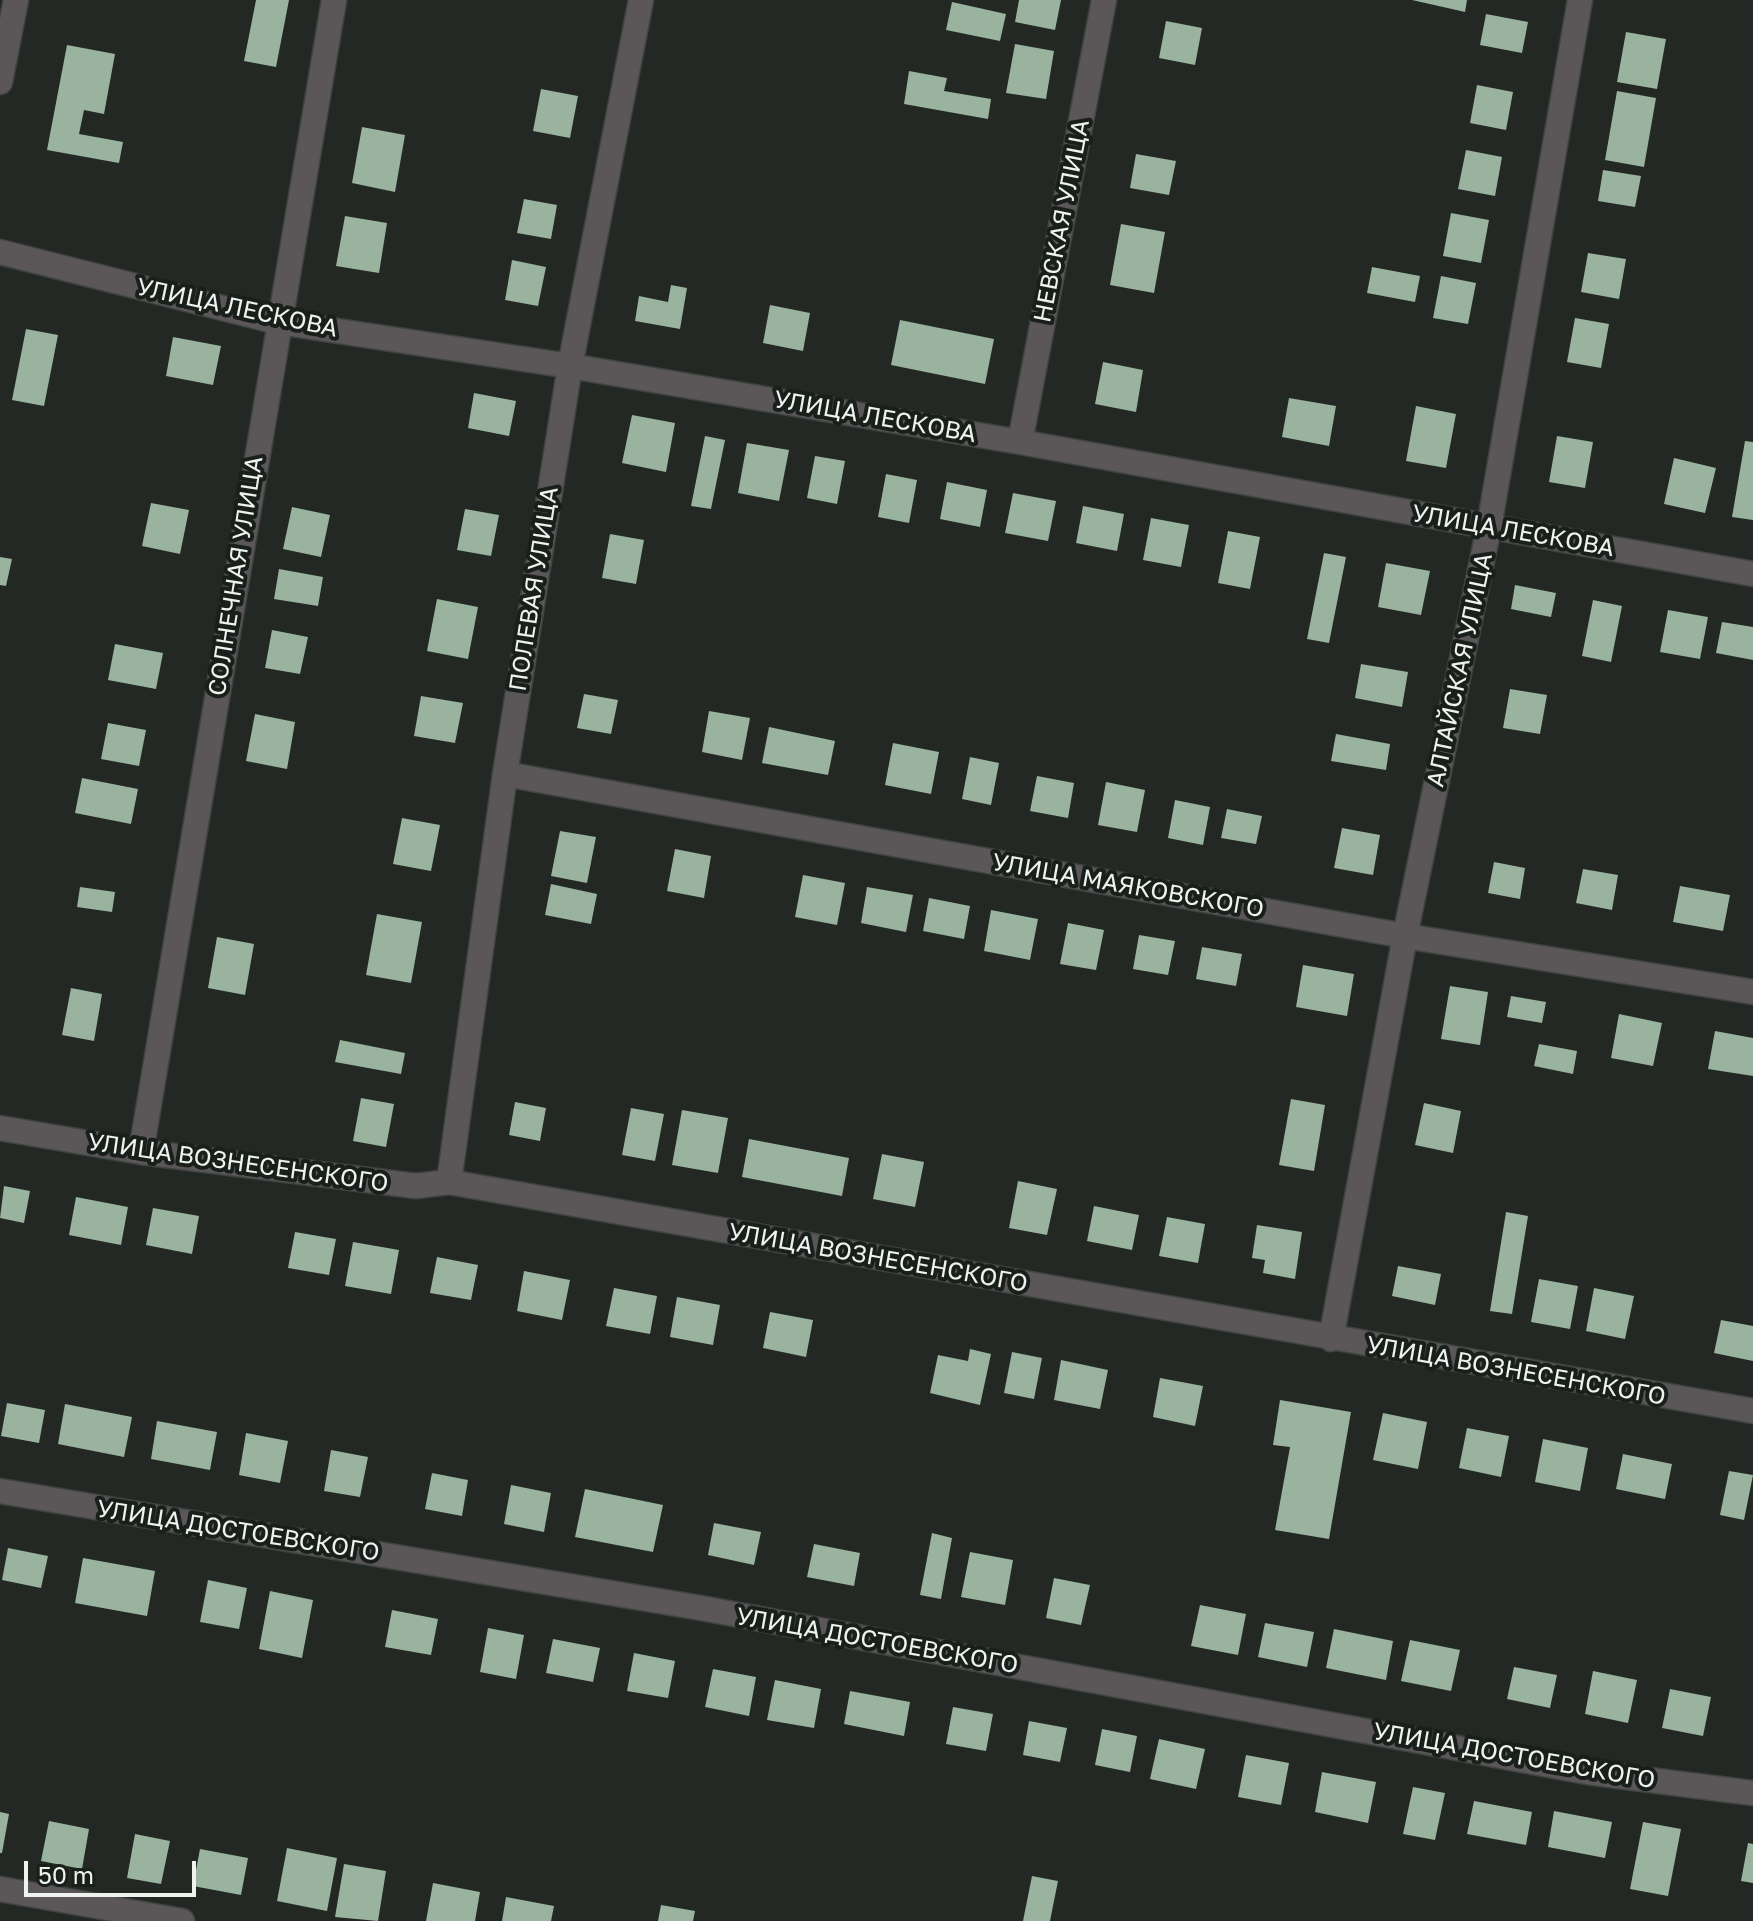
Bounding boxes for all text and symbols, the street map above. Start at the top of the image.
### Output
street label: НЕВСКАЯ УЛИЦА [1028,117,1096,325]
street label: УЛИЦА ЛЕСКОВА [134,273,340,343]
street label: УЛИЦА ЛЕСКОВА [772,385,978,449]
street label: СОЛНЕЧНАЯ УЛИЦА [203,454,269,698]
street label: ПОЛЕВАЯ УЛИЦА [504,485,564,693]
street label: УЛИЦА ЛЕСКОВА [1410,499,1616,563]
street label: АЛТАЙСКАЯ УЛИЦА [1421,550,1499,790]
street label: УЛИЦА МАЯКОВСКОГО [990,848,1266,924]
street label: УЛИЦА ВОЗНЕСЕНСКОГО [86,1128,390,1198]
street label: УЛИЦА ВОЗНЕСЕНСКОГО [726,1217,1030,1299]
street label: УЛИЦА ВОЗНЕСЕНСКОГО [1364,1330,1668,1412]
street label: УЛИЦА ДОСТОЕВСКОГО [95,1494,381,1568]
street label: УЛИЦА ДОСТОЕВСКОГО [734,1602,1020,1680]
street label: УЛИЦА ДОСТОЕВСКОГО [1371,1717,1657,1795]
scale bar [28,1845,200,1895]
text: 50 m [38,1860,94,1889]

